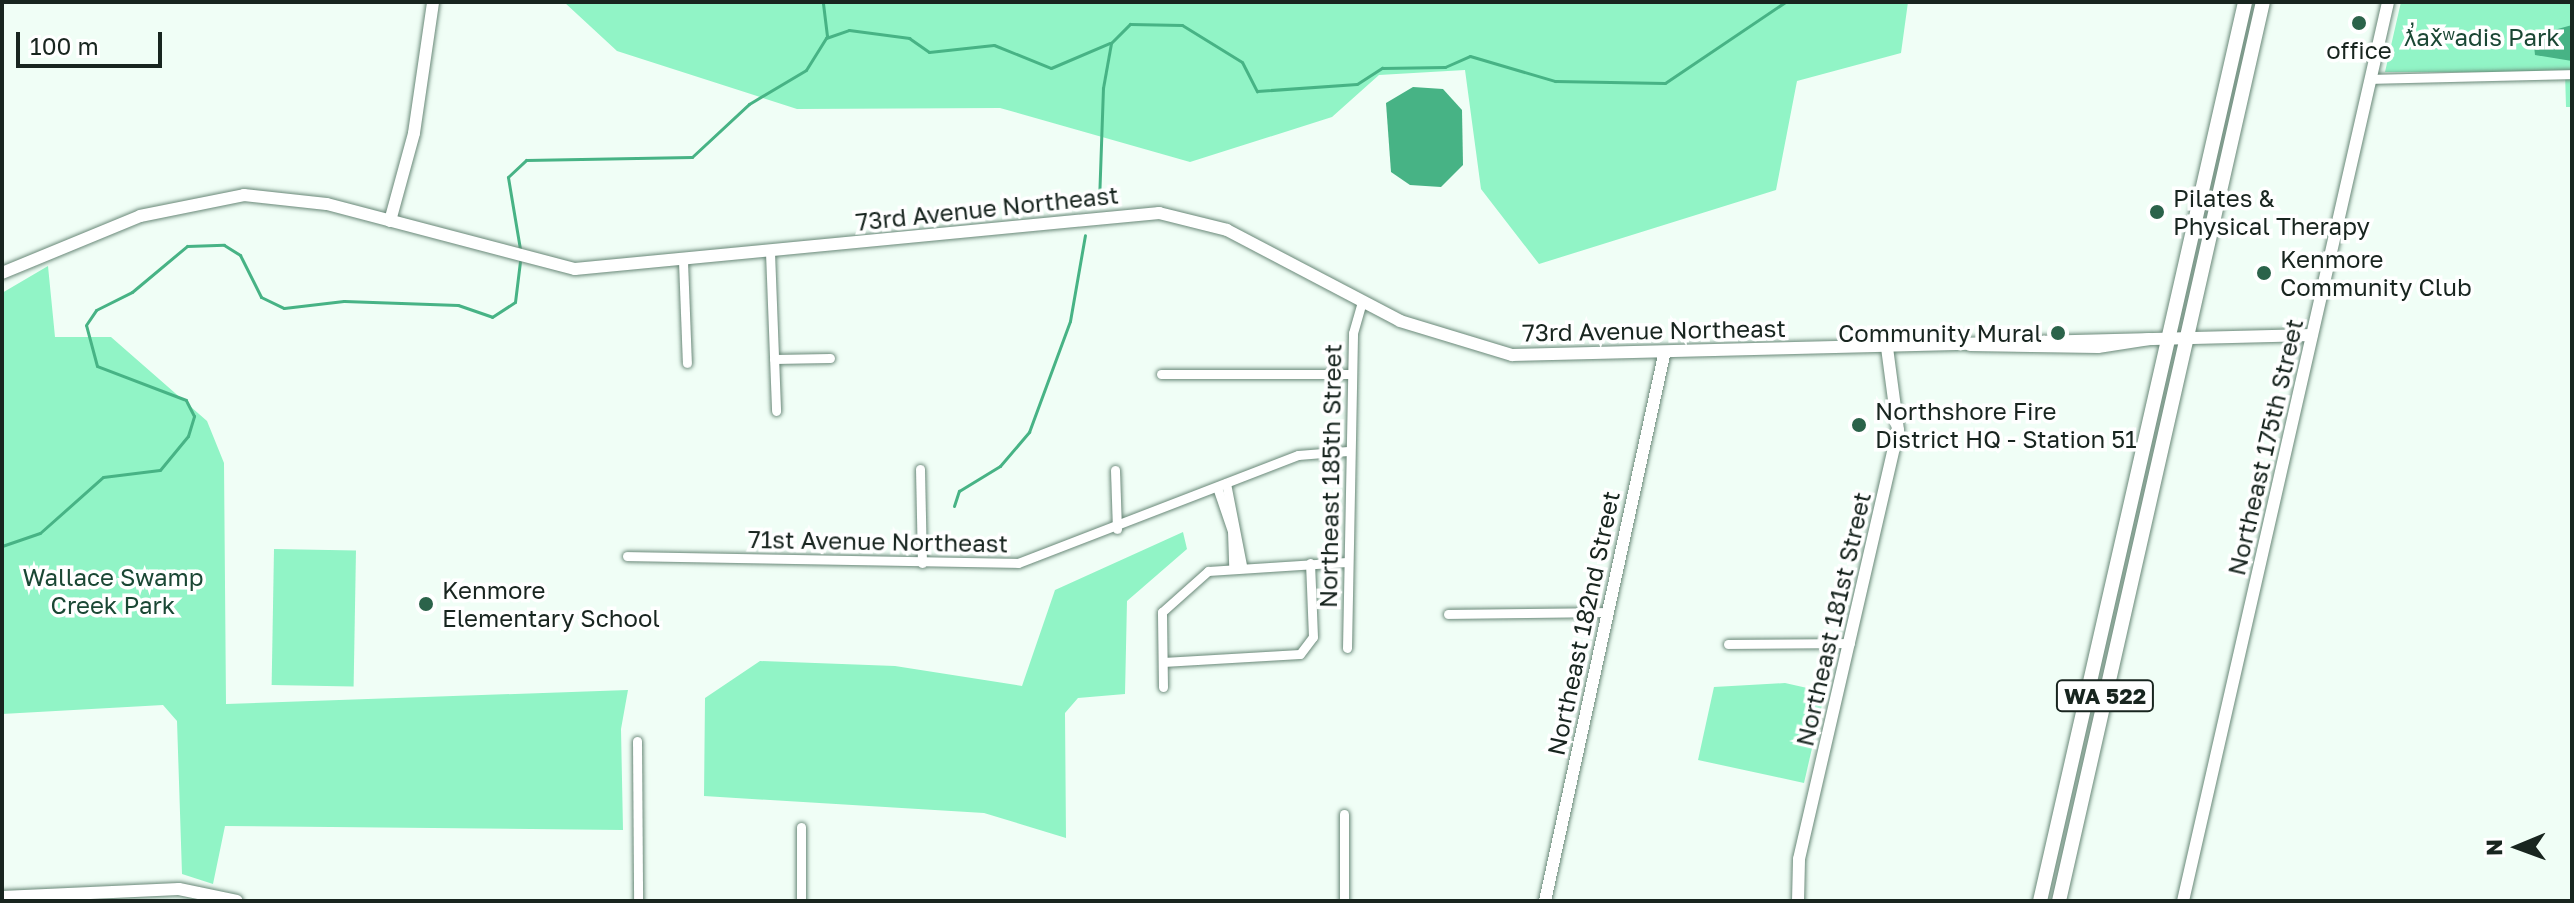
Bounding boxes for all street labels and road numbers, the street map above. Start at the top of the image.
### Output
street label: 73rd Avenue Northeast [854,180,1120,236]
street label: 73rd Avenue Northeast [1522,313,1786,347]
street label: Northeast 175th Street [2221,316,2309,578]
street label: Northeast 185th Street [1313,344,1347,608]
street label: Northeast 182nd Street [1541,488,1625,758]
street label: Northeast 181st Street [1790,489,1876,749]
street label: 71st Avenue Northeast [748,524,1008,558]
road number: WA 522 [2055,678,2155,714]

